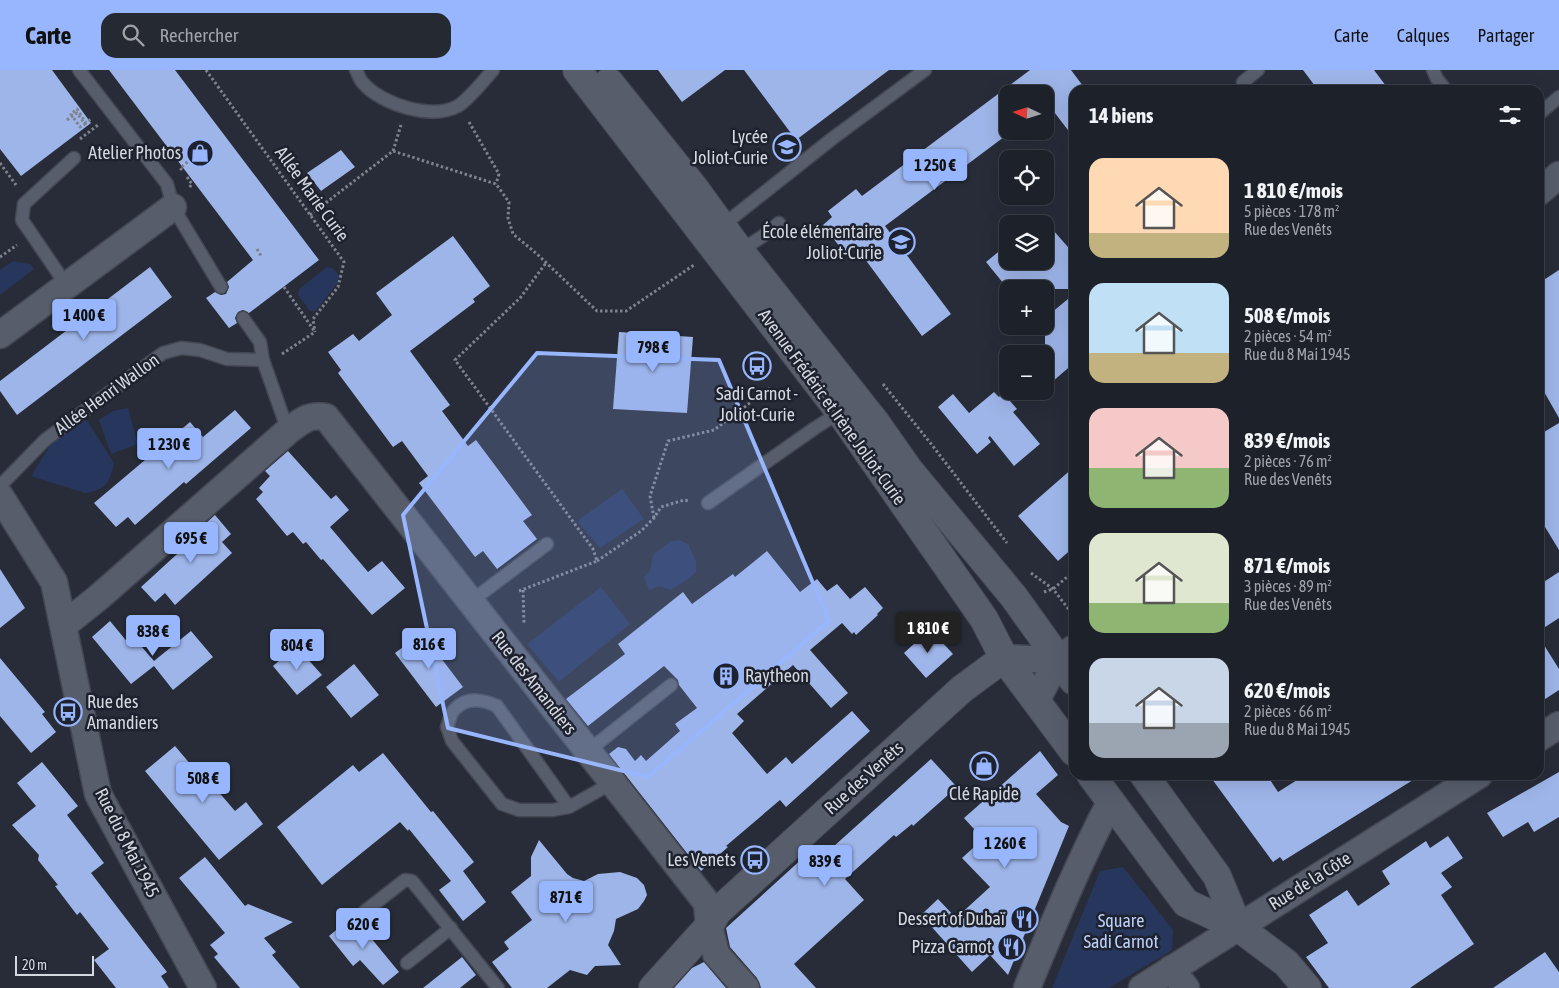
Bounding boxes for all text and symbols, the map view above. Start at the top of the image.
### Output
search box [101,13,451,58]
icon: search [119,21,147,49]
text: Carte [25,22,71,49]
text: Rechercher [159,24,238,46]
text: Carte [1334,25,1369,46]
text: Calques [1397,25,1450,46]
text: Partager [1478,25,1534,46]
north arrow [999,85,1054,140]
map controls [999,85,1054,400]
icon: filters [1496,101,1524,129]
text: 14 biens [1089,103,1154,127]
place label: Lycée Joliot-Curie [692,126,768,168]
school or university icon: Lycée Joliot-Curie [772,132,802,162]
shop icon: Atelier Photos [185,138,215,168]
place label: Atelier Photos [88,142,181,163]
street label: Allée Marie Curie [271,142,354,245]
pin: 1 250 € [889,148,981,191]
button: locate [999,150,1054,205]
text: 1 250 € [914,156,956,174]
icon: home [1129,178,1189,238]
text: 1 810 €/mois [1244,178,1343,202]
text: 5 pièces · 178 m² [1244,202,1340,220]
button: layers [999,215,1054,270]
text: Rue des Venêts [1244,220,1332,238]
place label: École élémentaire Joliot-Curie [762,221,882,263]
school or university icon: École élémentaire Joliot-Curie [886,227,916,257]
button: + [999,280,1054,335]
pin: 1 400 € [38,298,130,341]
icon: home [1129,303,1189,363]
text: 508 €/mois [1244,303,1330,327]
street label: Avenue Frédéric et Irène Joliot-Curie [754,305,910,509]
text: 1 400 € [63,306,105,324]
text: 2 pièces · 54 m² [1244,327,1332,345]
pin: 798 € [618,330,688,373]
text: 798 € [637,338,669,356]
button: − [999,345,1054,400]
text: Rue du 8 Mai 1945 [1244,345,1351,363]
street label: Allée Henri Wallon [51,349,163,438]
bus stop icon: Sadi Carnot - Joliot-Curie [742,351,772,381]
place label: Sadi Carnot - Joliot-Curie [716,383,799,425]
pin: 1 230 € [123,428,215,470]
icon: home [1129,428,1189,488]
text: 839 €/mois [1244,428,1330,452]
text: 1 230 € [148,435,190,453]
text: 2 pièces · 76 m² [1244,452,1332,470]
text: Rue des Venêts [1244,470,1332,488]
pin: 695 € [156,522,226,564]
text: 695 € [175,529,207,547]
icon: home [1129,553,1189,613]
text: 871 €/mois [1244,553,1330,577]
text: 3 pièces · 89 m² [1244,577,1332,595]
text: Rue des Venêts [1244,595,1332,613]
pin: 1 810 € [882,612,974,654]
pin: 838 € [118,614,188,657]
text: 1 810 € [907,619,949,637]
text: 838 € [137,622,169,640]
street label: Rue des Amandiers [488,627,581,739]
pin: 804 € [262,628,332,671]
pin: 816 € [394,628,464,670]
text: 816 € [413,635,445,653]
text: 804 € [281,636,313,654]
building icon: Raytheon [711,661,741,691]
place label: Raytheon [745,665,809,686]
icon: home [1129,678,1189,738]
text: 620 €/mois [1244,678,1330,702]
place label: Rue des Amandiers [87,691,158,733]
bus stop icon: Rue des Amandiers [53,697,83,727]
text: 2 pièces · 66 m² [1244,702,1332,720]
text: Rue du 8 Mai 1945 [1244,720,1351,738]
street label: Rue des Venêts [820,737,907,818]
shop icon: Clé Rapide [969,751,999,781]
pin: 508 € [168,762,238,804]
text: 508 € [187,769,219,787]
place label: Clé Rapide [949,783,1019,804]
street label: Rue du 8 Mai 1945 [91,785,164,901]
pin: 1 260 € [959,826,1051,869]
text: 1 260 € [984,834,1026,852]
pin: 839 € [790,844,860,887]
bus stop icon: Les Venets [740,845,770,875]
street label: Rue de la Côte [1265,847,1355,914]
place label: Les Venets [667,849,736,870]
text: 839 € [809,852,841,870]
pin: 871 € [531,880,601,923]
text: 871 € [550,888,582,906]
restaurant icon: Dessert of Dubaï [1009,904,1039,934]
pin: 620 € [328,908,398,950]
place label: Dessert of Dubaï [897,908,1006,929]
park label: Square Sadi Carnot [1083,910,1159,952]
text: 620 € [347,915,379,933]
restaurant icon: Pizza Carnot [996,932,1026,962]
place label: Pizza Carnot [911,936,992,957]
scale bar [15,953,94,976]
text: 20 m [22,957,47,973]

